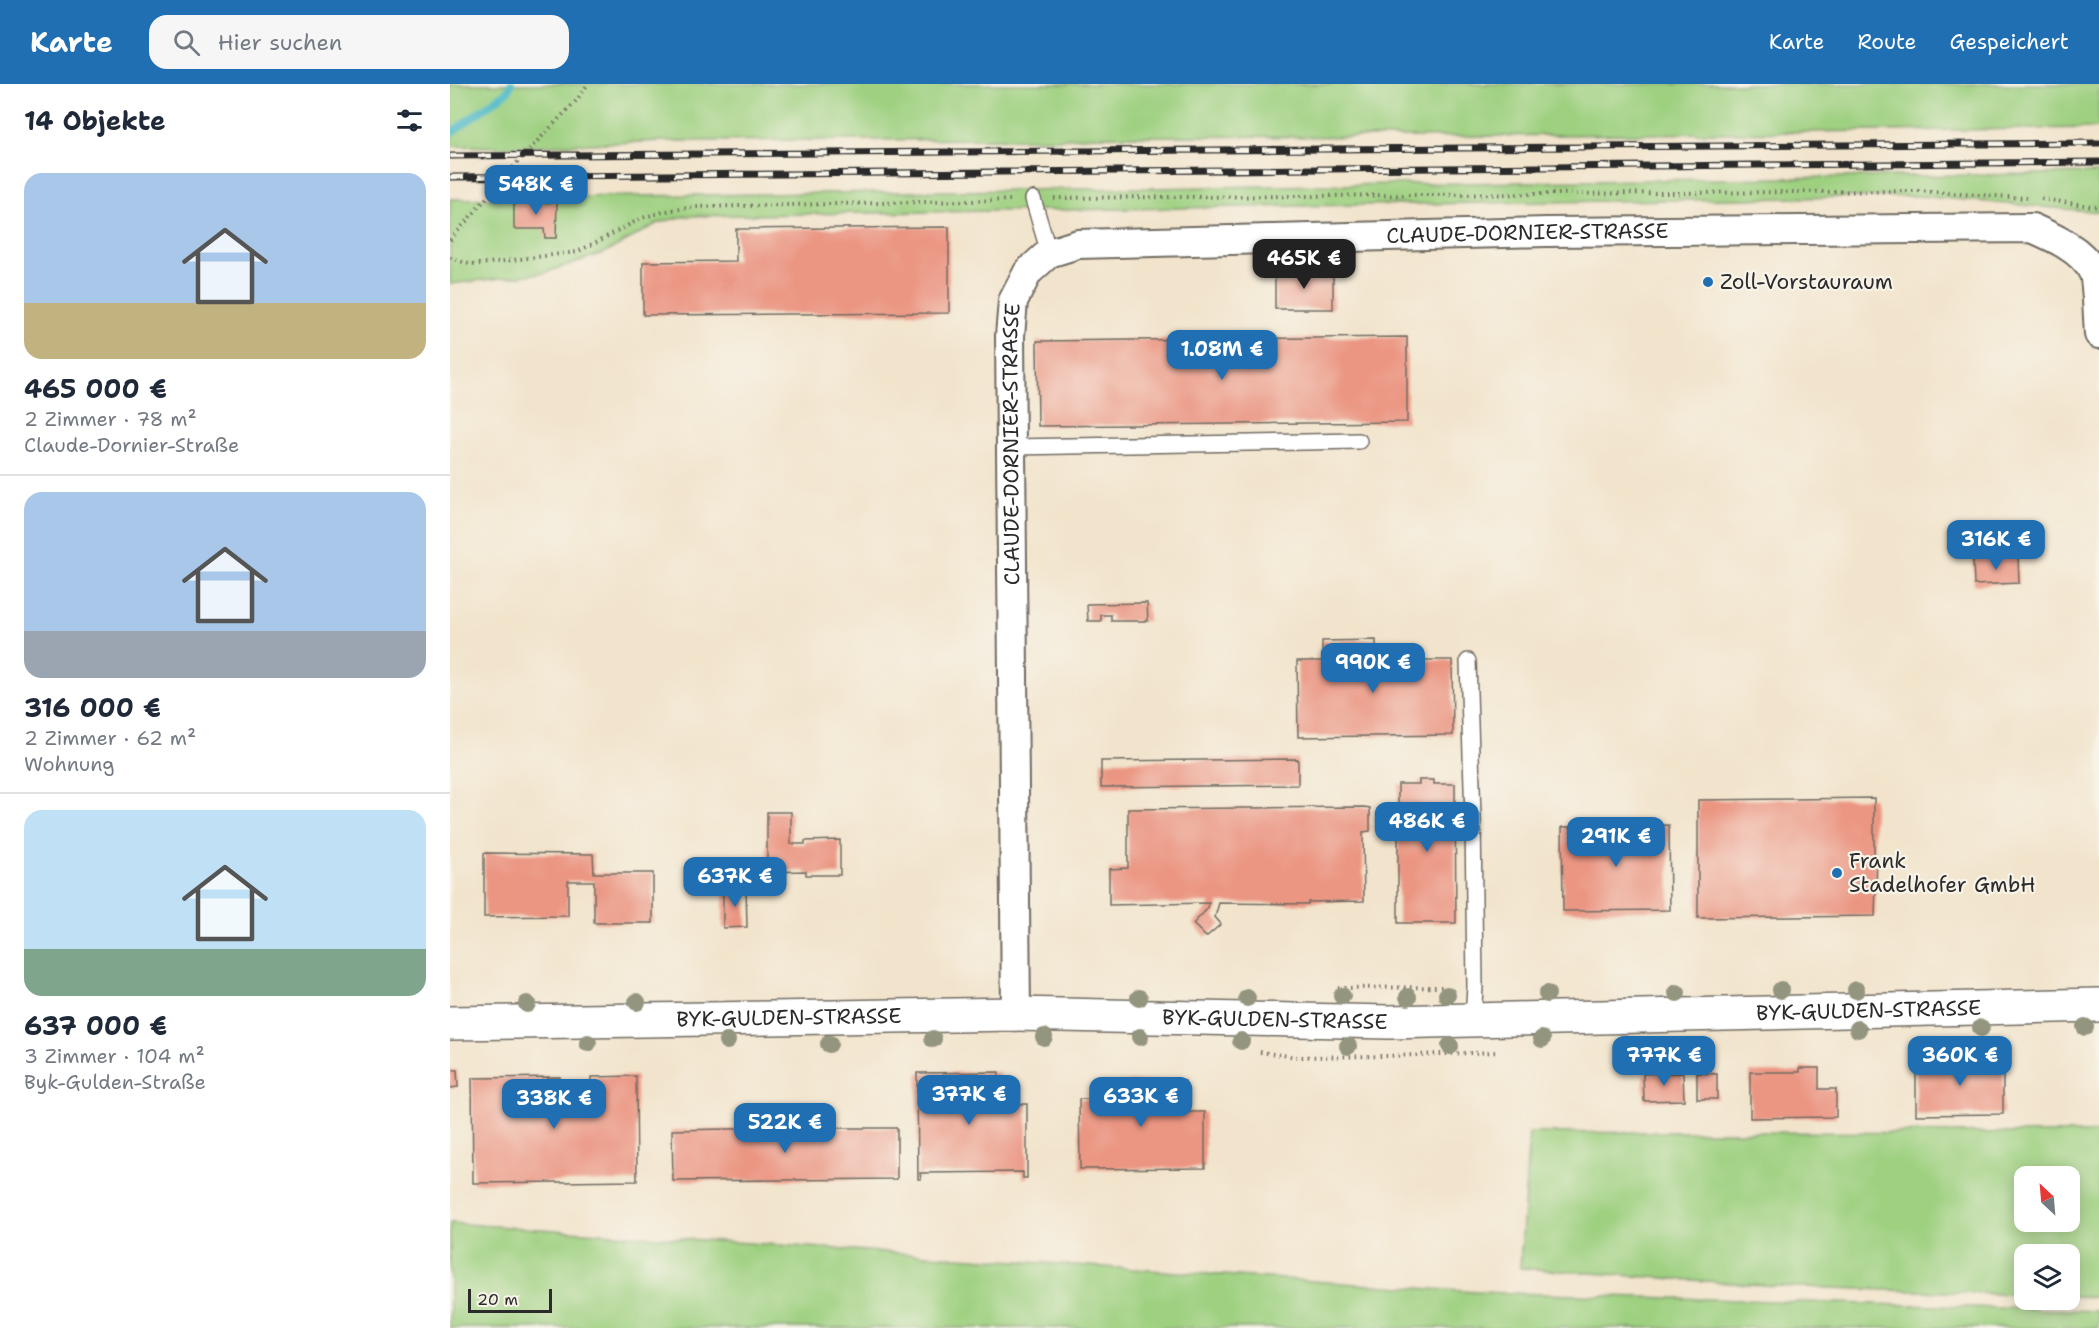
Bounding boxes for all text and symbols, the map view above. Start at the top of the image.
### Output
search box [149,15,569,69]
text: Karte [30,23,113,61]
icon: search [170,26,203,59]
text: Hier suchen [218,28,342,57]
text: Karte [1769,28,1824,56]
text: Route [1857,28,1916,56]
text: Gespeichert [1949,28,2069,56]
text: 14 Objekte [24,103,166,138]
icon: filters [393,104,426,137]
pin: 548K € [487,165,585,216]
text: 548K € [499,171,573,197]
icon: home [171,212,279,320]
street label: CLAUDE-DORNIER-STRASSE [1386,217,1669,250]
pin: 465K € [1255,239,1353,290]
text: 465K € [1267,245,1341,271]
place label: Zoll-Vorstauraum [1720,268,1893,296]
marker: Zoll-Vorstauraum [1701,275,1715,289]
street label: CLAUDE-DORNIER-STRASSE [996,302,1027,585]
pin: 1.08M € [1167,330,1277,381]
text: 1.08M € [1181,336,1263,362]
text: 465 000 € [24,371,167,406]
text: 2 Zimmer · 78 m² [24,406,197,432]
text: Claude-Dornier-Straße [24,432,239,458]
pin: 316K € [1947,520,2045,571]
text: 316K € [1961,526,2031,552]
icon: home [171,531,279,639]
pin: 990K € [1324,643,1422,694]
text: 990K € [1335,649,1411,675]
text: 316 000 € [24,690,161,725]
text: 2 Zimmer · 62 m² [24,725,196,751]
text: Wohnung [24,751,115,777]
pin: 486K € [1378,802,1476,853]
text: 486K € [1389,808,1465,834]
pin: 291K € [1567,817,1665,868]
text: 291K € [1581,823,1651,849]
place label: Frank Stadelhofer GmbH [1849,847,2036,899]
icon: home [171,849,279,957]
pin: 637K € [686,857,784,908]
text: 637K € [697,863,773,889]
marker: Frank Stadelhofer GmbH [1830,866,1844,880]
street label: BYK-GULDEN-STRASSE [1756,994,1982,1027]
street label: BYK-GULDEN-STRASSE [676,1002,902,1033]
street label: BYK-GULDEN-STRASSE [1162,1003,1388,1036]
text: 637 000 € [24,1008,167,1043]
pin: 777K € [1615,1036,1713,1087]
pin: 360K € [1911,1036,2009,1087]
text: 777K € [1626,1042,1702,1068]
text: 360K € [1922,1042,1998,1068]
text: 3 Zimmer · 104 m² [24,1043,205,1069]
text: Byk-Gulden-Straße [24,1069,206,1095]
pin: 377K € [920,1075,1018,1126]
pin: 633K € [1092,1077,1190,1128]
pin: 338K € [505,1079,603,1130]
text: 377K € [931,1081,1007,1107]
text: 633K € [1103,1083,1179,1109]
text: 338K € [516,1085,592,1111]
pin: 522K € [736,1103,834,1154]
text: 522K € [748,1109,822,1135]
north arrow [2014,1166,2080,1232]
map controls [2014,1166,2080,1310]
button: layers [2014,1244,2080,1310]
scale bar [468,1286,552,1314]
text: 20 m [477,1289,518,1310]

